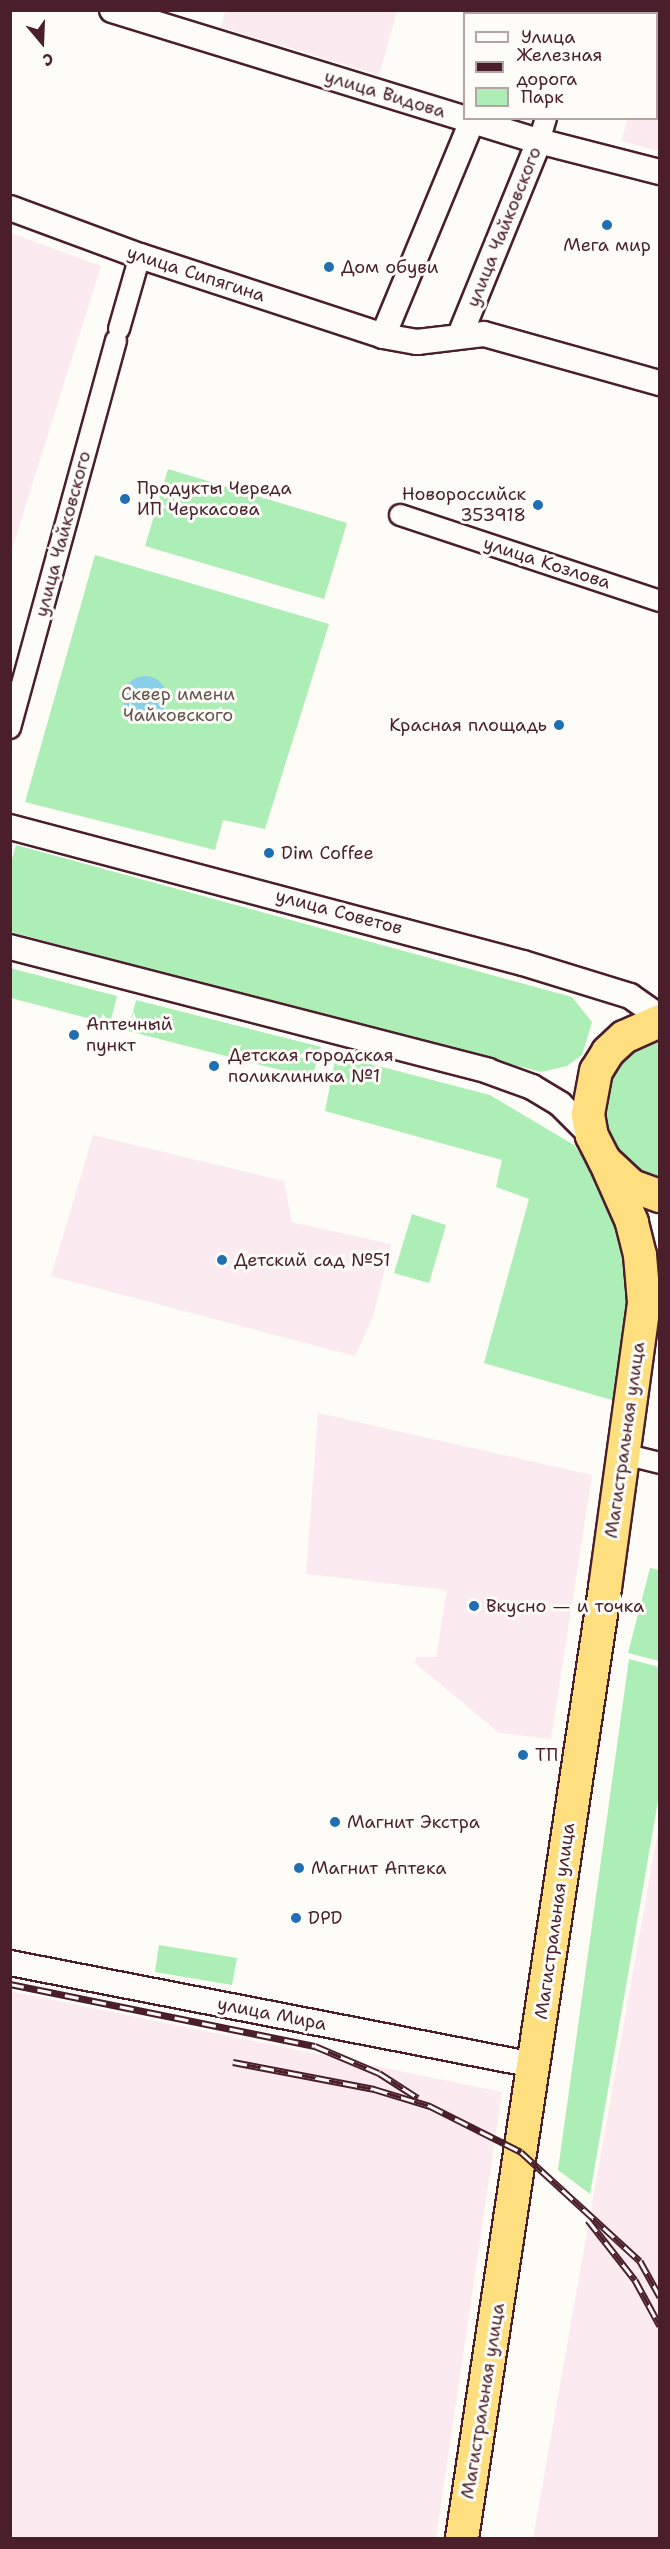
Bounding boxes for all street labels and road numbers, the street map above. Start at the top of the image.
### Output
street label: улица Видова [322,65,448,123]
street label: улица Чайковского [462,144,546,310]
street label: улица Сипягина [124,241,268,307]
street label: улица Чайковского [30,449,96,619]
street label: улица Козлова [481,532,613,594]
street label: улица Советов [273,885,405,939]
street label: Магистральная улица [601,1340,649,1540]
street label: Магистральная улица [531,1821,579,2021]
street label: улица Мира [215,1993,329,2035]
street label: Магистральная улица [457,2301,509,2501]

